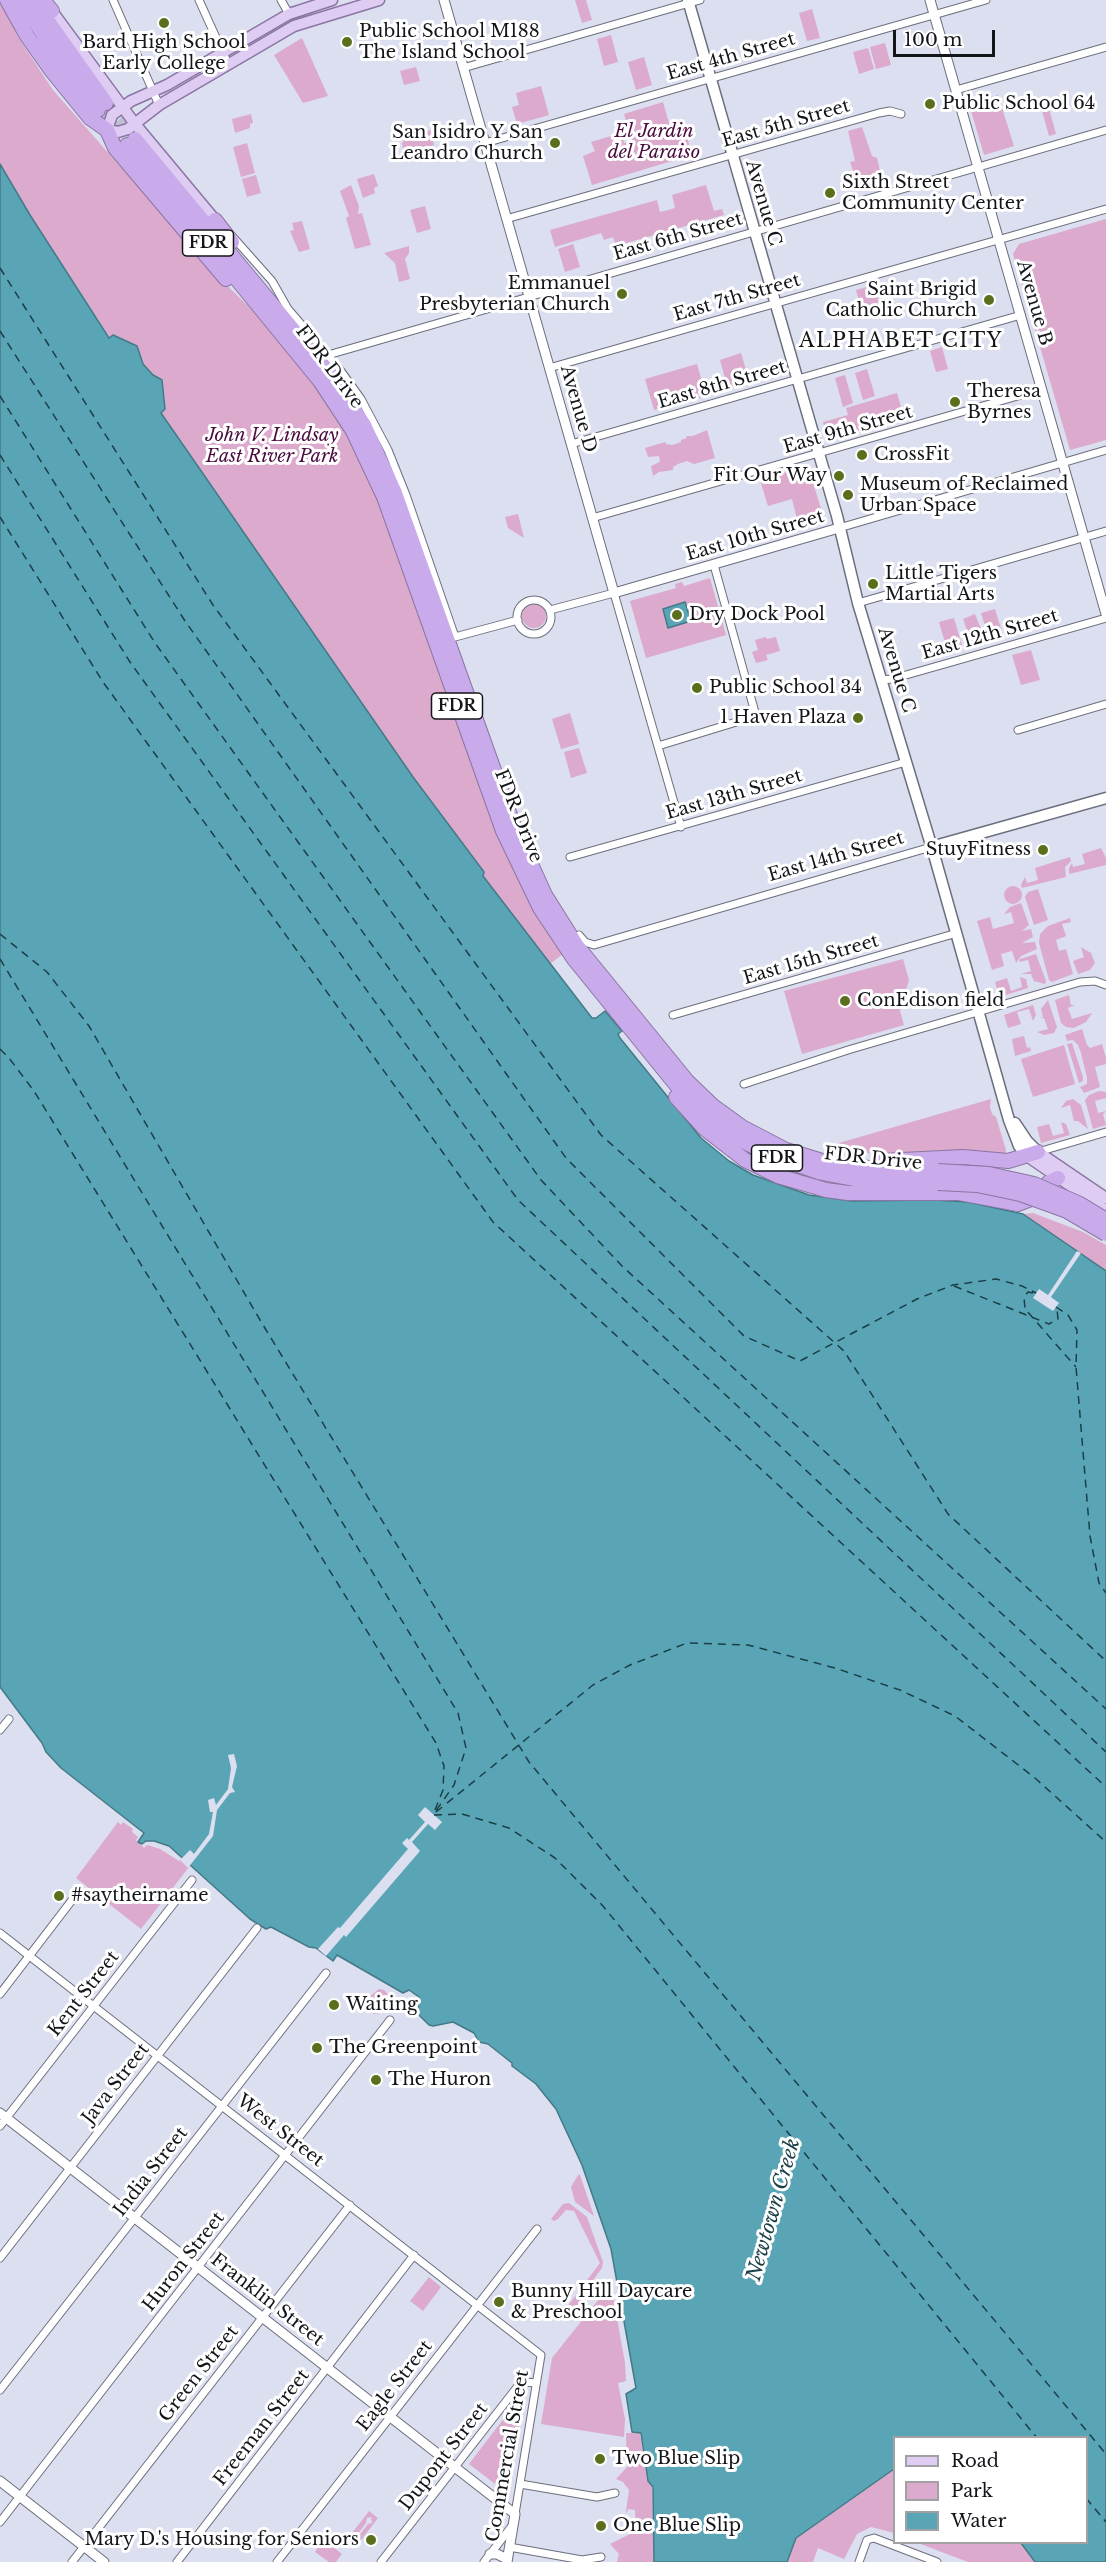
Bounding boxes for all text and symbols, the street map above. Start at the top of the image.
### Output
marker: Bard High School Early College [157,16,171,30]
scale bar [896,18,998,56]
place label: Public School M188 The Island School [359,21,540,63]
street label: East 4th Street [664,28,798,86]
text: 100 m [904,29,962,51]
place label: Bard High School Early College [82,32,246,74]
marker: Public School M188 The Island School [340,35,354,49]
place label: Public School 64 [942,93,1095,115]
street label: East 5th Street [720,95,852,153]
marker: Public School 64 [923,97,937,111]
park label: El Jardin del Paraiso [608,121,700,164]
place label: San Isidro Y San Leandro Church [390,122,543,164]
marker: San Isidro Y San Leandro Church [548,136,562,150]
street label: Avenue C [740,158,786,248]
place label: Sixth Street Community Center [842,172,1024,214]
marker: Sixth Street Community Center [823,186,837,200]
street label: East 6th Street [611,208,745,266]
road number: FDR [182,230,234,256]
street label: Avenue B [1012,258,1056,348]
street label: East 7th Street [671,270,803,326]
place label: Emmanuel Presbyterian Church [419,273,610,316]
place label: Saint Brigid Catholic Church [826,279,977,322]
marker: Emmanuel Presbyterian Church [615,287,629,301]
marker: Saint Brigid Catholic Church [982,293,996,307]
street label: FDR Drive [291,321,367,413]
district label: ALPHABET CITY [799,329,1003,353]
street label: East 8th Street [655,356,789,414]
street label: Avenue D [555,363,601,455]
place label: Theresa Byrnes [967,381,1041,424]
marker: Theresa Byrnes [948,395,962,409]
street label: East 9th Street [781,401,915,459]
park label: John V. Lindsay East River Park [206,425,338,468]
place label: CrossFit [874,444,950,466]
marker: CrossFit [855,448,869,462]
place label: Fit Our Way [713,465,827,487]
marker: Fit Our Way [832,469,846,483]
place label: Museum of Reclaimed Urban Space [860,474,1068,516]
marker: Museum of Reclaimed Urban Space [841,488,855,502]
street label: East 10th Street [684,506,826,566]
place label: Little Tigers Martial Arts [885,563,997,606]
marker: Little Tigers Martial Arts [866,577,880,591]
place label: Dry Dock Pool [689,604,825,626]
street label: East 12th Street [919,605,1061,665]
marker: Dry Dock Pool [670,608,684,622]
street label: Avenue C [873,625,919,715]
place label: Public School 34 [709,677,862,699]
marker: Public School 34 [690,681,704,695]
road number: FDR [432,693,482,719]
place label: 1 Haven Plaza [720,707,846,729]
marker: 1 Haven Plaza [851,711,865,725]
street label: East 13th Street [663,765,805,825]
street label: FDR Drive [490,766,546,866]
street label: East 14th Street [766,827,906,887]
place label: StuyFitness [926,839,1031,861]
marker: StuyFitness [1036,843,1050,857]
street label: East 15th Street [741,930,881,990]
place label: ConEdison field [857,990,1005,1012]
marker: ConEdison field [838,994,852,1008]
street label: FDR Drive [823,1143,923,1175]
road number: FDR [752,1145,802,1171]
place label: #saytheirname [71,1885,208,1907]
marker: #saytheirname [52,1889,66,1903]
street label: Kent Street [44,1947,124,2041]
place label: Waiting [346,1994,418,2016]
marker: Waiting [327,1998,341,2012]
place label: The Greenpoint [329,2037,478,2059]
street label: Java Street [78,2039,154,2129]
marker: The Greenpoint [310,2041,324,2055]
place label: The Huron [388,2069,491,2091]
marker: The Huron [369,2073,383,2087]
street label: West Street [232,2090,328,2172]
street label: India Street [109,2123,193,2221]
water label: Newtown Creek [742,2136,806,2284]
street label: Huron Street [138,2208,230,2316]
street label: Franklin Street [206,2249,328,2351]
place label: Bunny Hill Daycare & Preschool [511,2281,692,2324]
marker: Bunny Hill Daycare & Preschool [492,2295,506,2309]
street label: Green Street [155,2321,243,2427]
street label: Eagle Street [353,2336,437,2436]
street label: Freeman Street [210,2365,314,2491]
street label: Commercial Street [482,2368,534,2544]
street label: Dupont Street [395,2399,493,2515]
legend [893,2436,1088,2544]
place label: Two Blue Slip [612,2448,740,2470]
text: Road [951,2450,999,2472]
marker: Two Blue Slip [593,2452,607,2466]
text: Park [951,2480,993,2502]
text: Water [951,2510,1006,2532]
place label: One Blue Slip [613,2515,741,2537]
marker: One Blue Slip [594,2519,608,2533]
place label: Mary D.'s Housing for Seniors [84,2529,359,2551]
marker: Mary D.'s Housing for Seniors [364,2533,378,2547]

